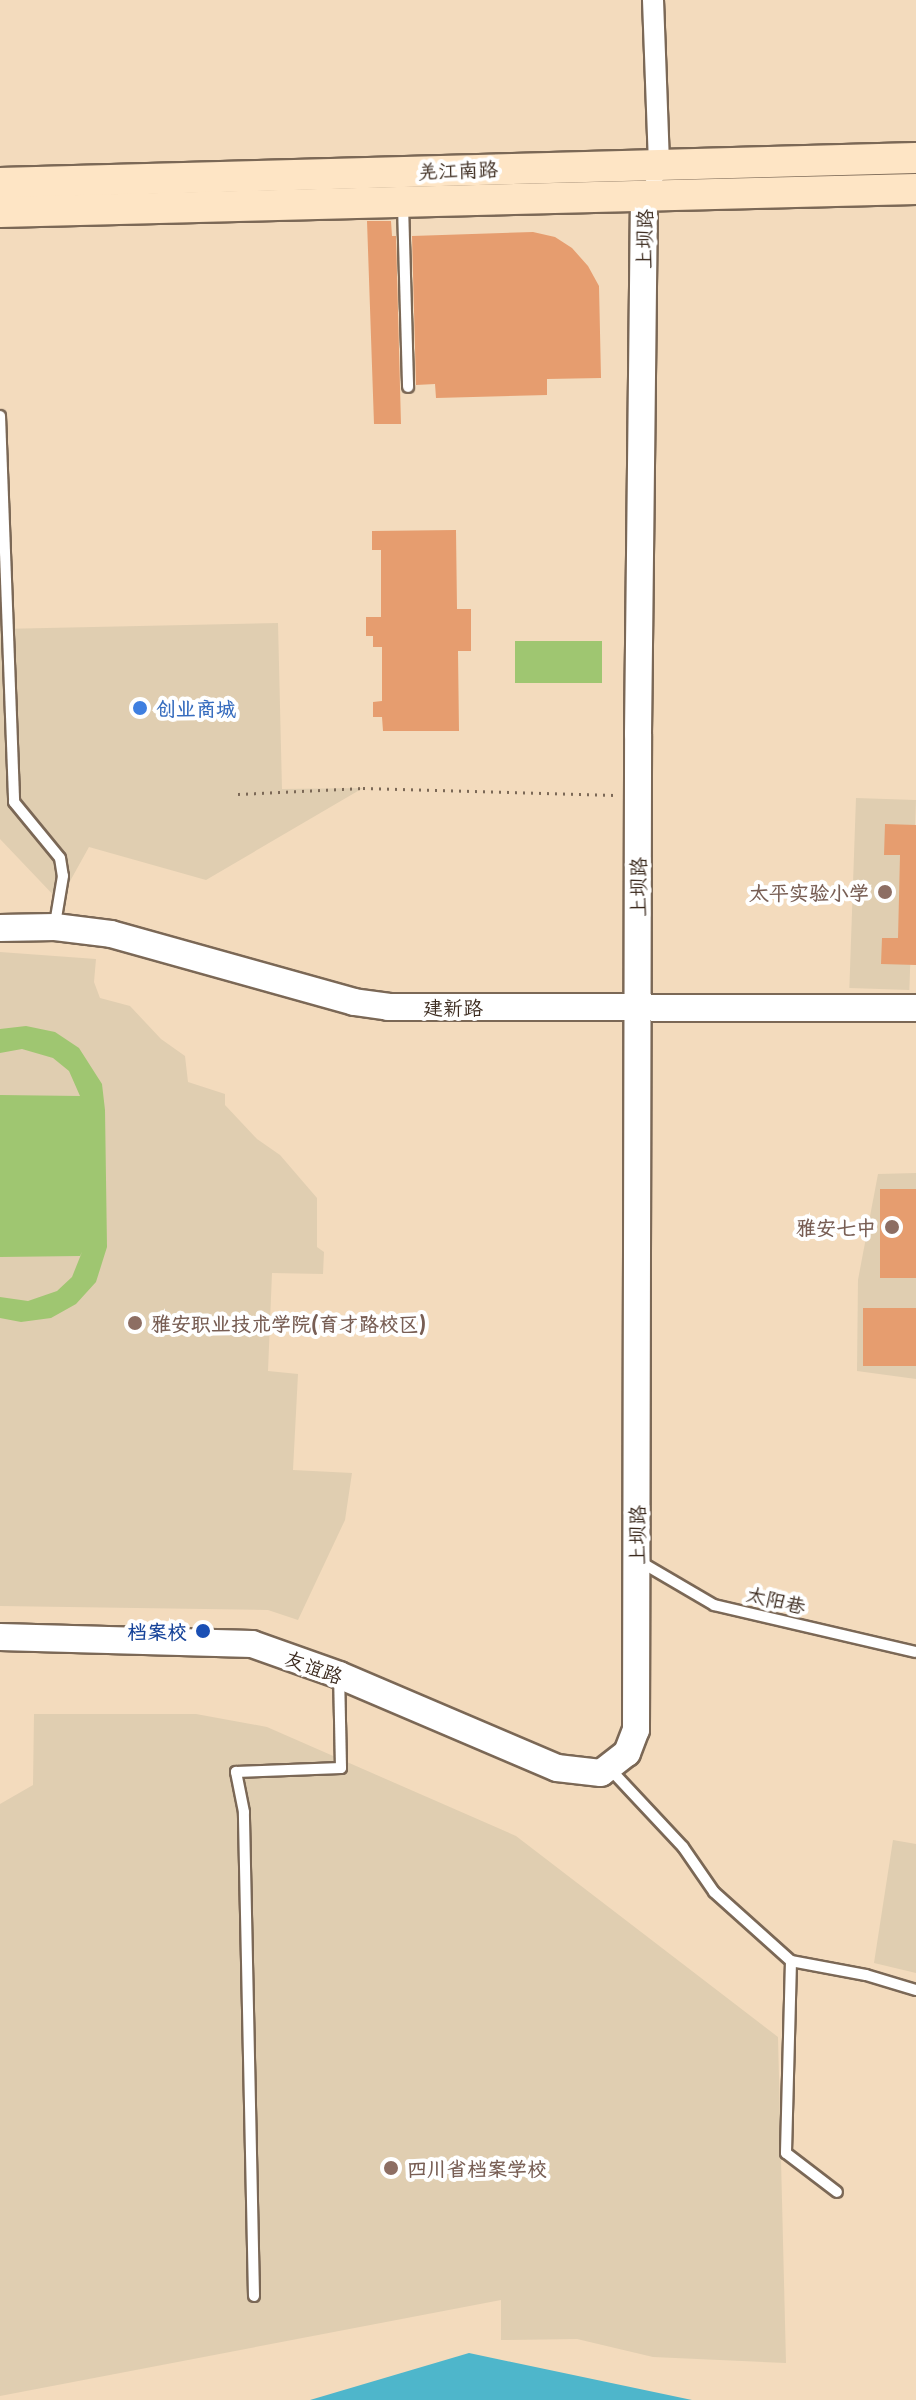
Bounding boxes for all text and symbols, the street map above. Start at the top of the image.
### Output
street label: 羌江南路 [418,157,498,183]
street label: 上坝路 [631,209,657,269]
place label: 创业商城 [156,696,236,720]
marker: 创业商城 [131,699,149,717]
street label: 上坝路 [626,857,650,917]
place label: 太平实验小学 [749,880,869,904]
marker: 太平实验小学 [876,883,894,901]
street label: 建新路 [423,995,483,1019]
place label: 雅安七中 [796,1215,876,1239]
marker: 雅安七中 [883,1218,901,1236]
place label: 雅安职业技术学院(育才路校区) [151,1311,426,1335]
marker: 雅安职业技术学院(育才路校区) [126,1314,144,1332]
street label: 上坝路 [625,1505,649,1565]
street label: 太阳巷 [744,1582,808,1618]
place label: 档案校 [127,1619,187,1643]
marker: 档案校 [194,1622,212,1640]
street label: 友谊路 [282,1645,346,1689]
place label: 四川省档案学校 [407,2156,547,2180]
marker: 四川省档案学校 [382,2159,400,2177]

